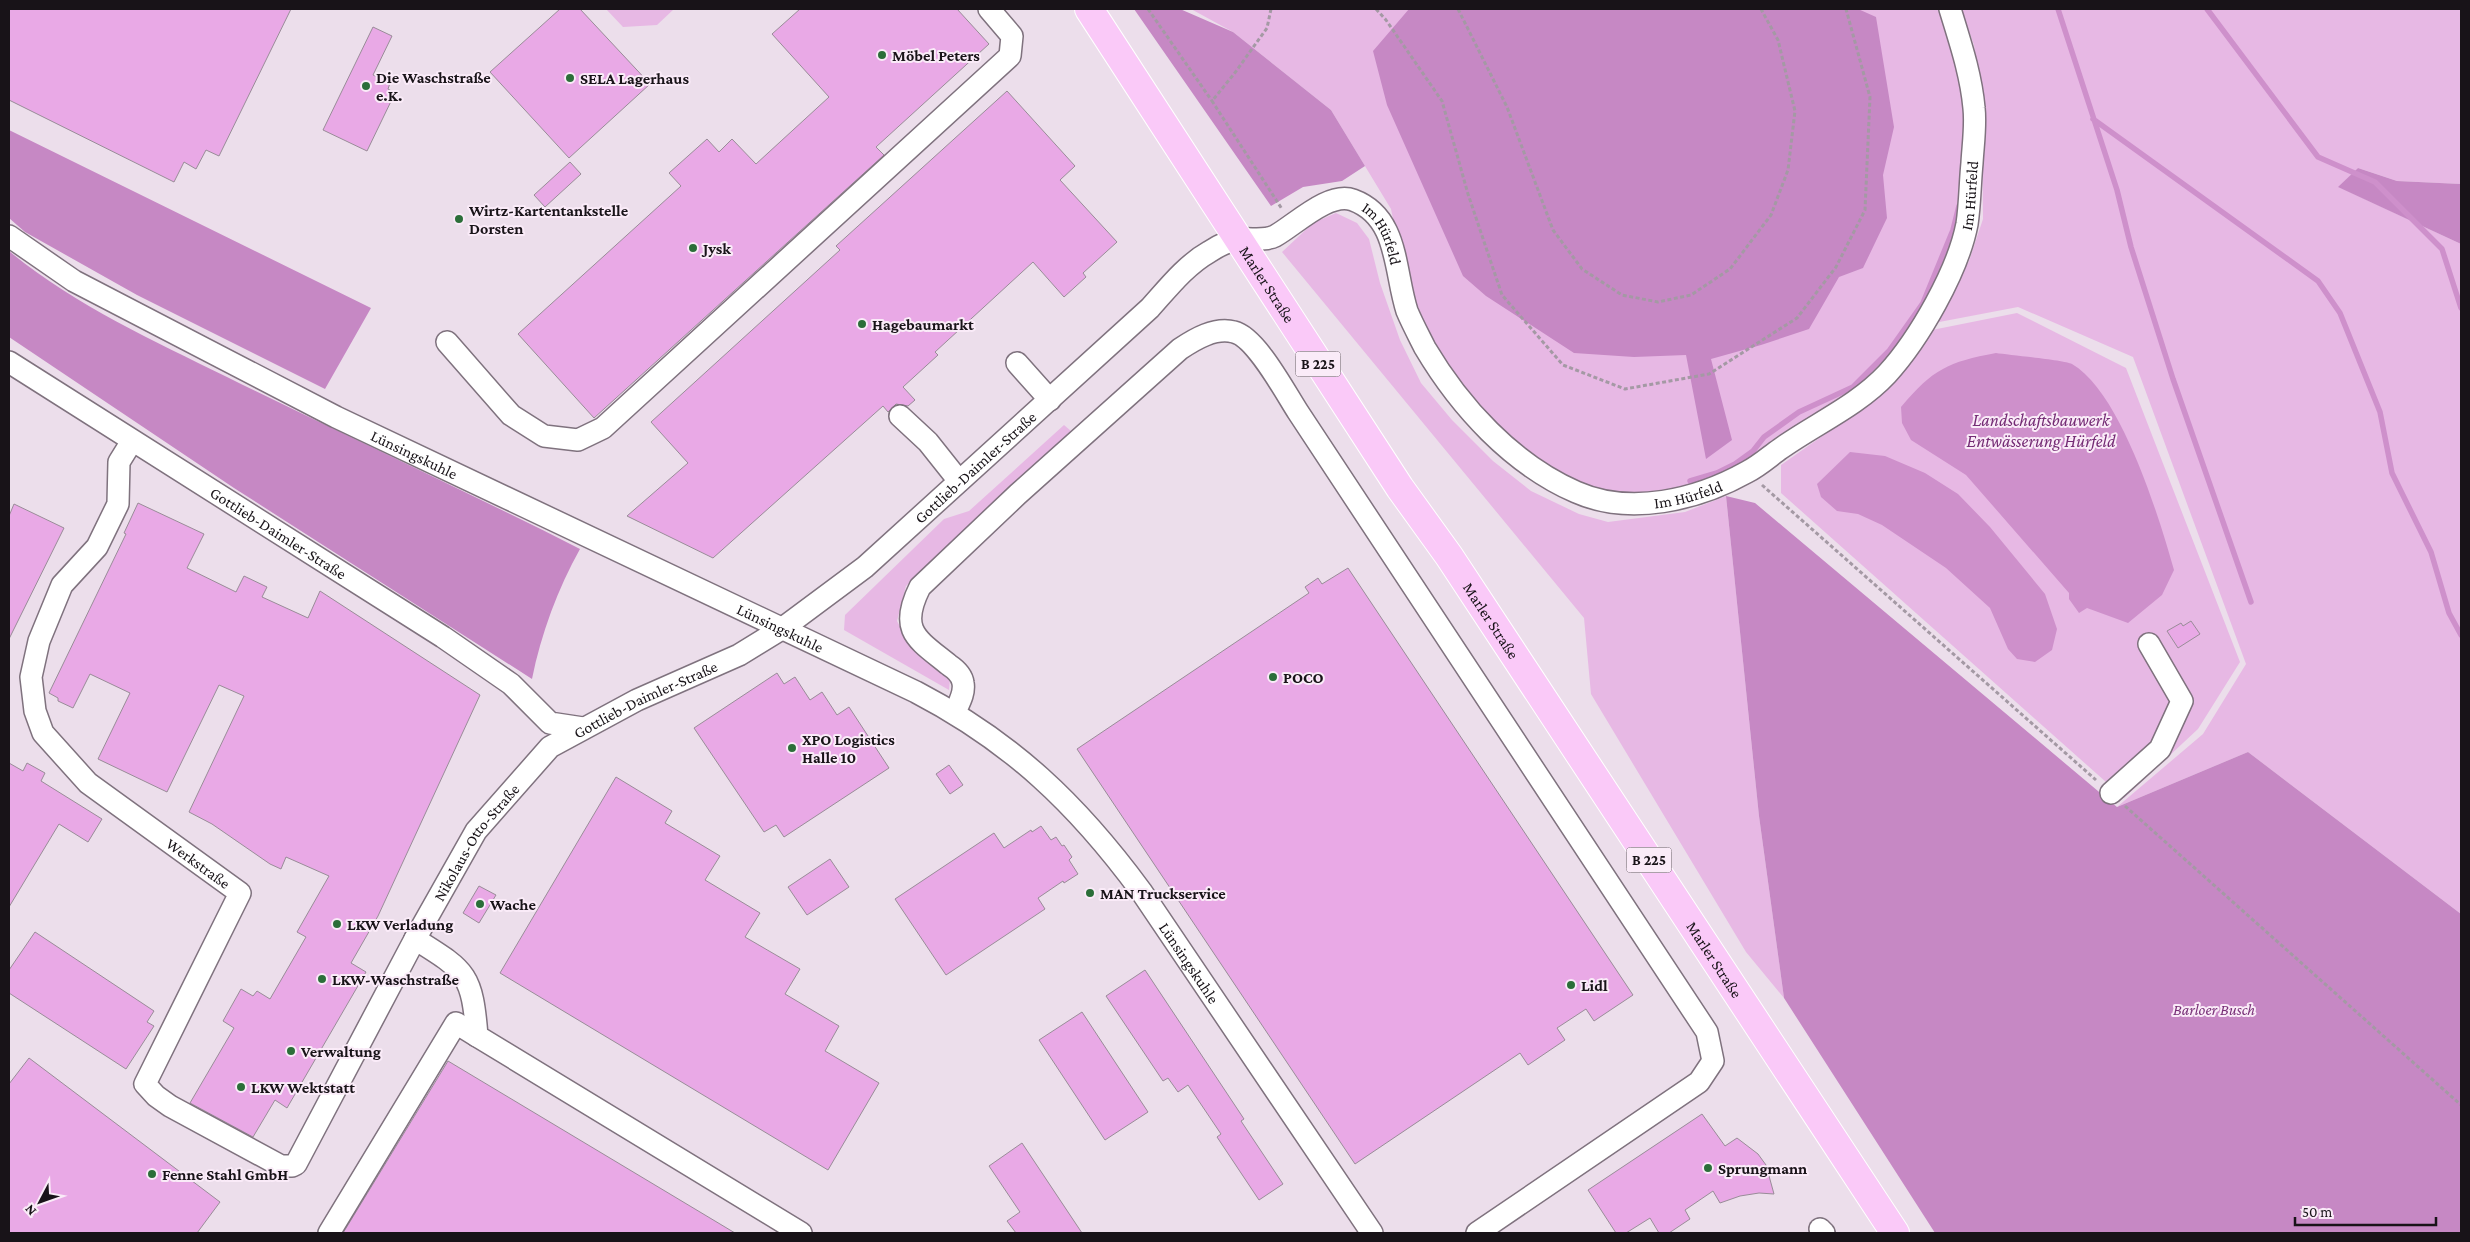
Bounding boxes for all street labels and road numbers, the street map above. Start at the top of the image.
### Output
street label: Im Hürfeld [1958,159,1981,232]
street label: Im Hürfeld [1359,199,1405,267]
street label: Marler Straße [1236,243,1298,326]
road number: B 225 [1296,352,1340,376]
street label: Gottlieb-Daimler-Straße [911,408,1039,527]
street label: Lünsingskuhle [368,427,460,482]
street label: Im Hürfeld [1653,477,1725,512]
street label: Gottlieb-Daimler-Straße [207,484,349,583]
street label: Marler Straße [1460,579,1522,662]
street label: Lünsingskuhle [734,600,826,656]
street label: Gottlieb-Daimler-Straße [571,658,720,742]
street label: Nikolaus-Otto-Straße [430,780,523,904]
street label: Werkstraße [163,835,233,892]
road number: B 225 [1626,848,1672,872]
street label: Marler Straße [1683,918,1746,1001]
street label: Lünsingskuhle [1156,919,1222,1007]

